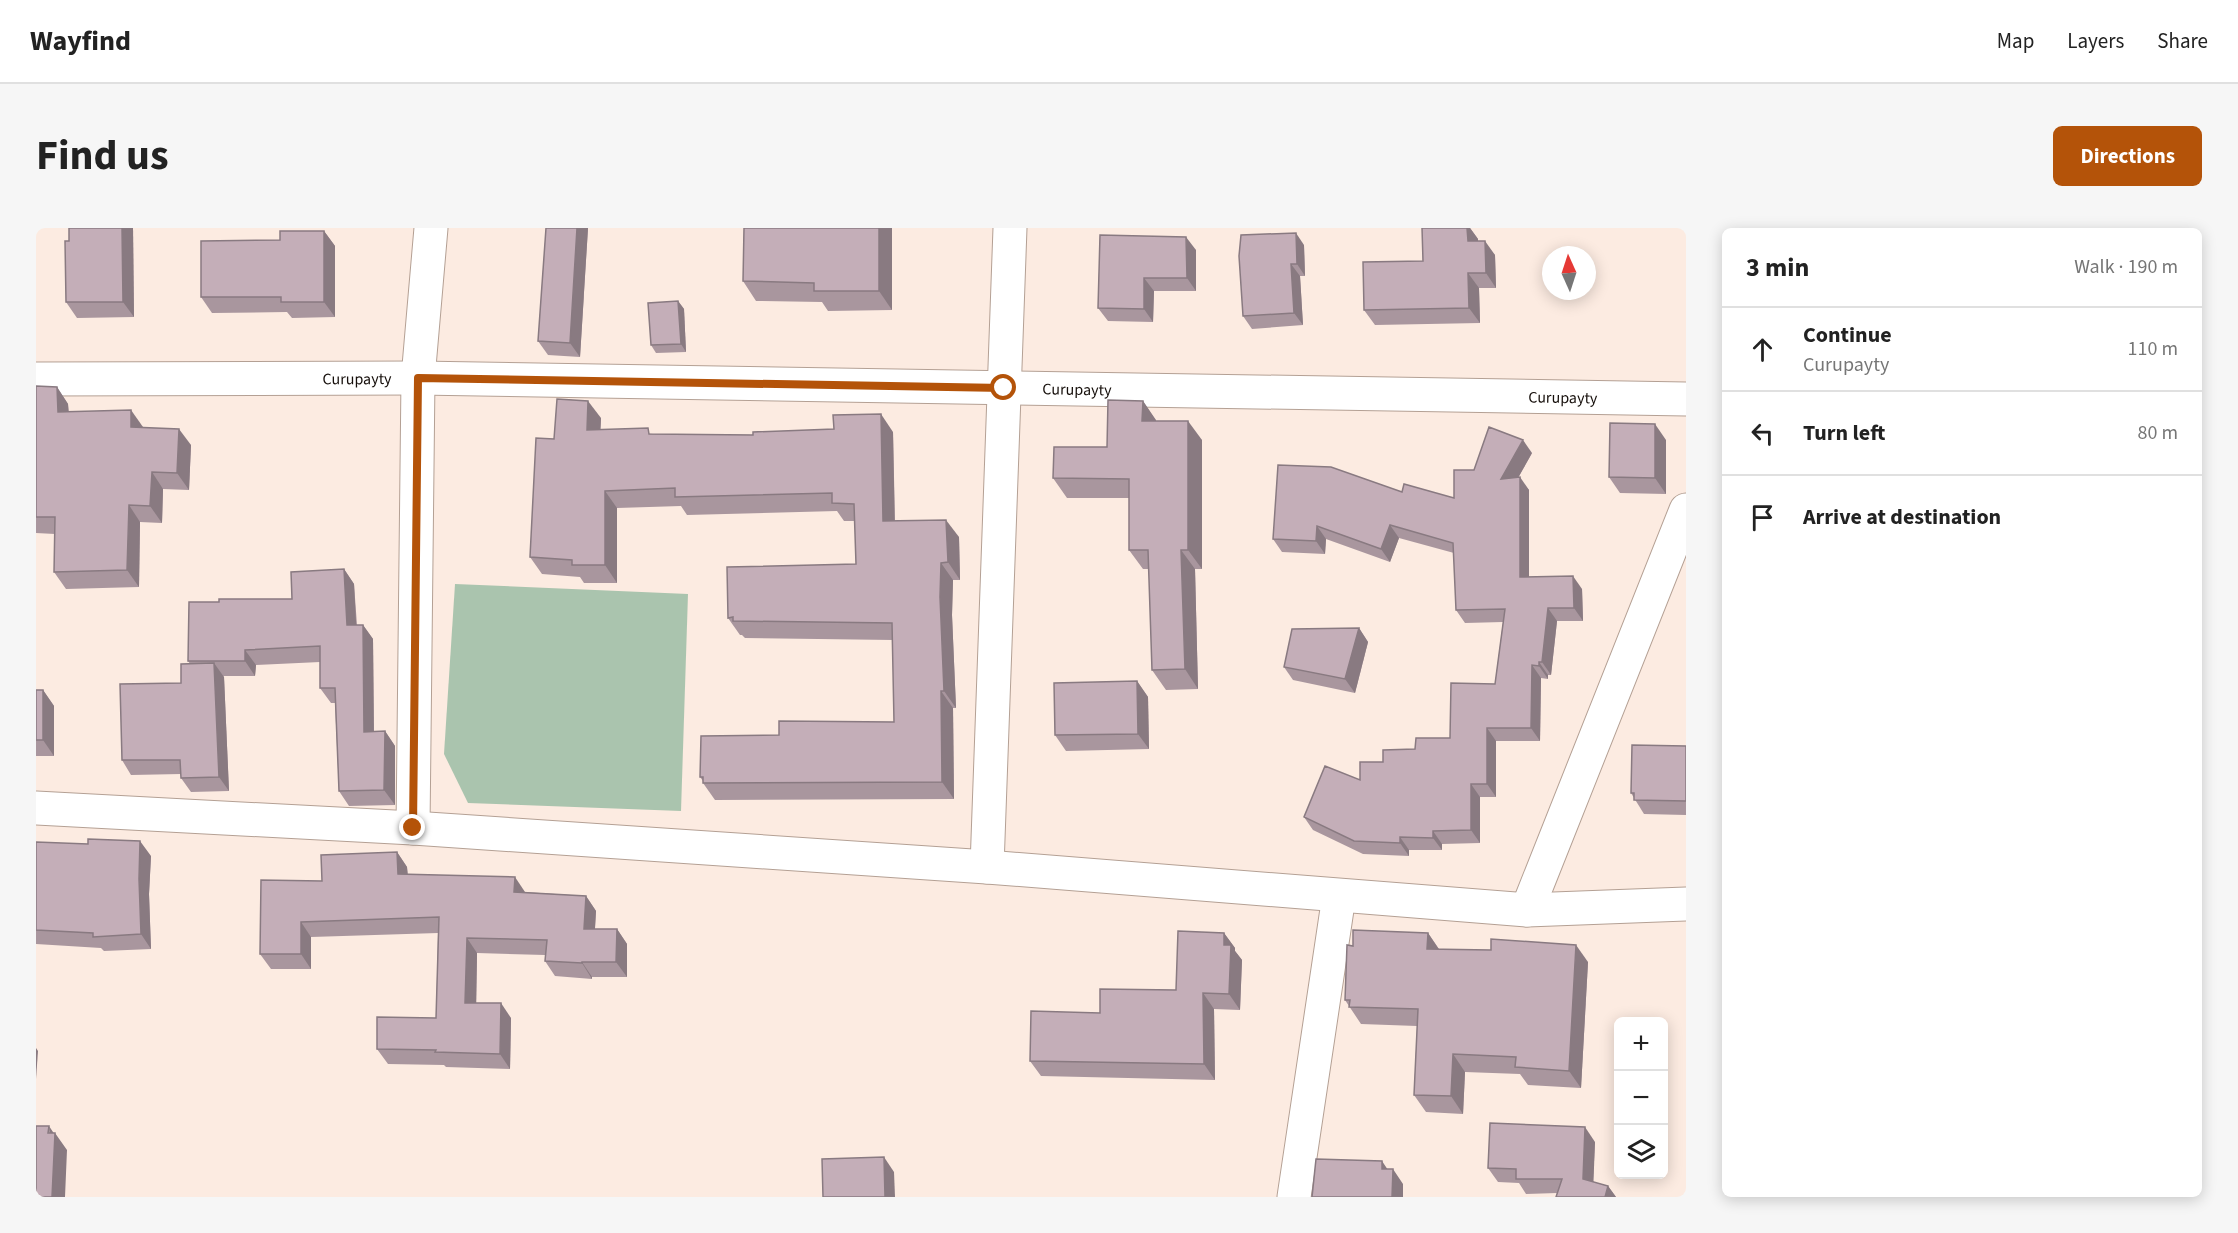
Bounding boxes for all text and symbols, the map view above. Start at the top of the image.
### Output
text: Wayfind [30,21,131,61]
text: Map [1997,26,2034,56]
text: Layers [2067,26,2124,56]
text: Share [2157,26,2208,56]
text: Find us [36,126,169,186]
button: Directions [2053,126,2202,186]
north arrow [1542,246,1596,300]
text: 3 min [1746,249,1809,286]
text: Walk · 190 m [2074,253,2178,281]
text: Continue [1803,319,1892,351]
icon: ahead [1746,333,1779,366]
text: 110 m [2128,335,2178,363]
text: Curupayty [1803,351,1889,379]
street label: Curupayty [322,368,392,390]
route start [990,374,1016,400]
street label: Curupayty [1042,378,1112,401]
street label: Curupayty [1528,386,1598,410]
icon: left [1746,417,1779,450]
text: Turn left [1803,417,1885,449]
text: 80 m [2138,419,2178,447]
icon: arrive [1746,501,1779,534]
text: Arrive at destination [1803,501,2001,533]
route end [399,814,425,840]
map controls [1614,1017,1668,1179]
button: + [1614,1017,1668,1071]
button: − [1614,1071,1668,1125]
button: layers [1614,1125,1668,1179]

